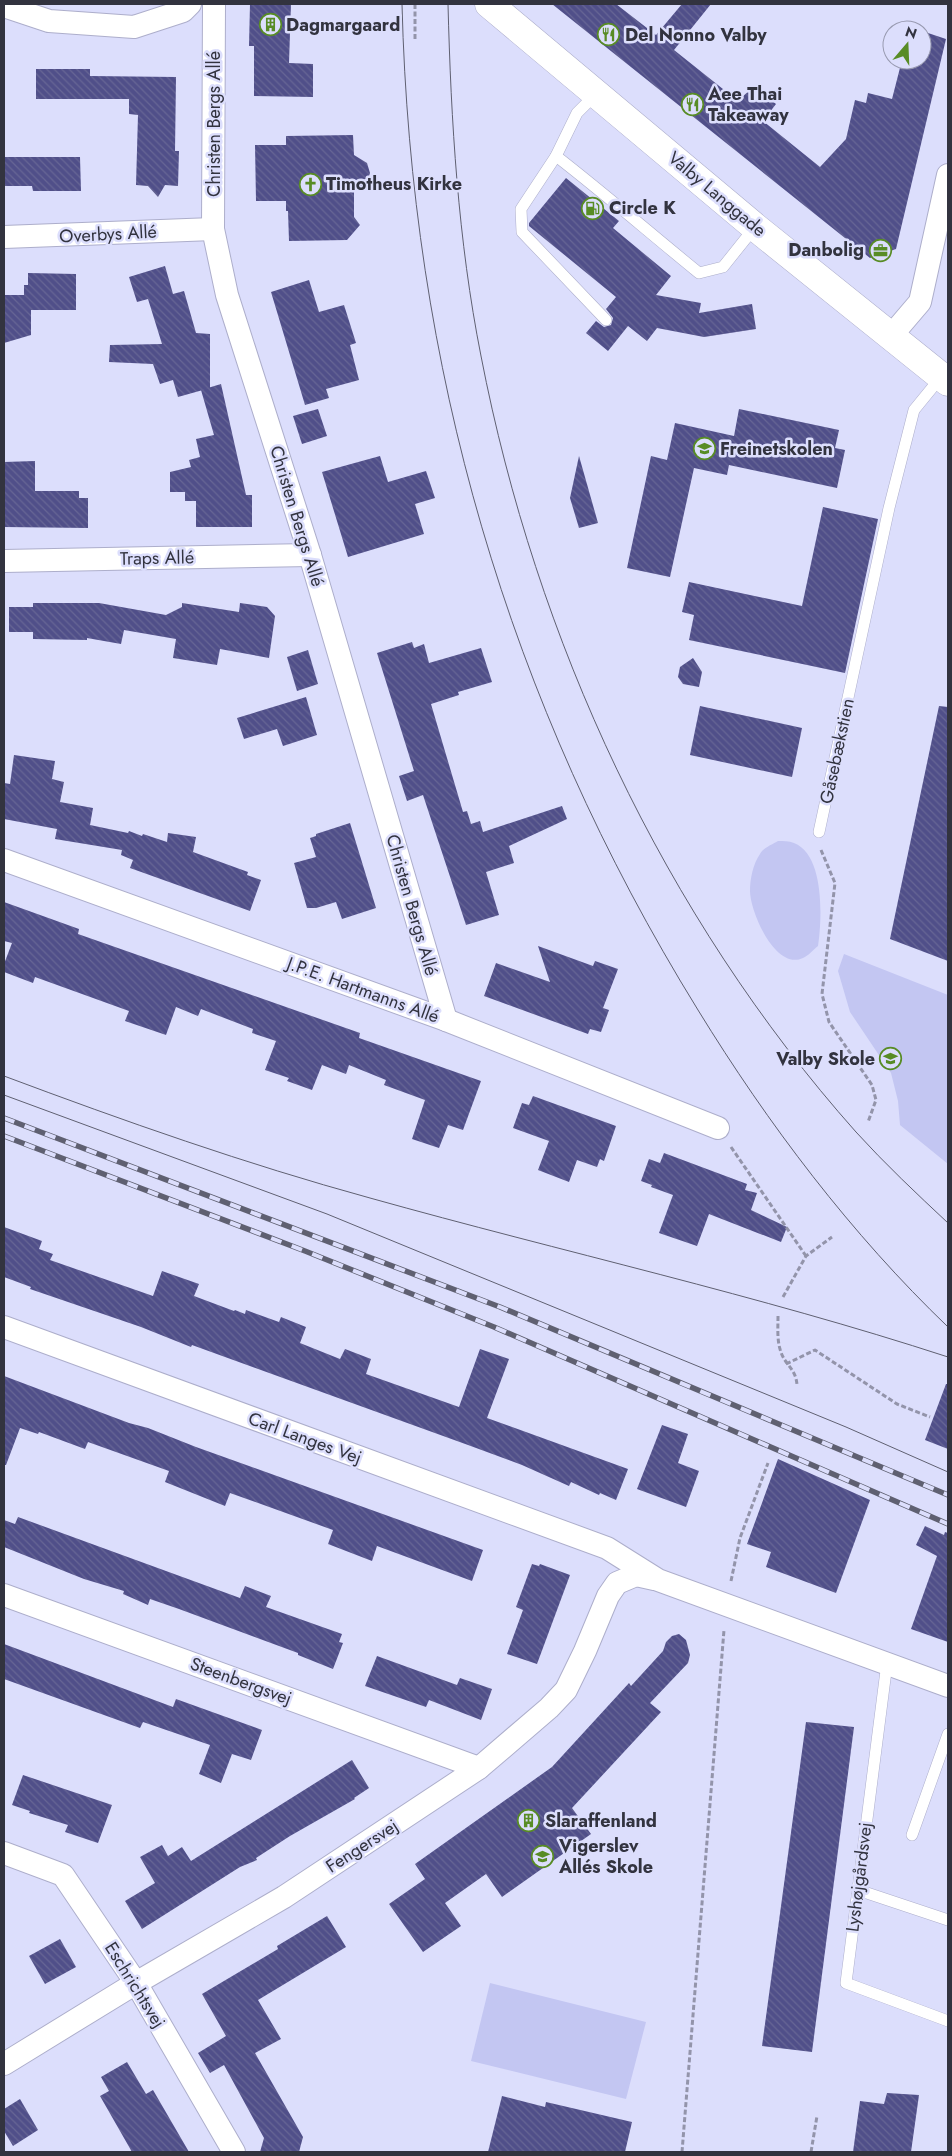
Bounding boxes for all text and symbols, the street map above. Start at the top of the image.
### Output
place label: Dagmargaard [286,12,400,38]
building icon: Dagmargaard [258,13,282,37]
north arrow [882,20,932,70]
text: N [903,21,920,44]
place label: Del Nonno Valby [625,22,767,48]
restaurant icon: Del Nonno Valby [597,23,621,47]
street label: Christen Bergs Allé [201,51,227,197]
place label: Aee Thai Takeaway [707,81,789,128]
restaurant icon: Aee Thai Takeaway [680,92,704,116]
street label: Valby Langgade [662,145,772,243]
place label: Timotheus Kirke [326,171,462,197]
church icon: Timotheus Kirke [298,172,322,196]
place label: Circle K [609,195,676,221]
fuel station icon: Circle K [581,196,605,220]
street label: Overbys Allé [59,218,157,250]
place label: Danbolig [788,237,864,263]
office icon: Danbolig [868,238,892,262]
place label: Freinetskolen [720,436,833,462]
school or university icon: Freinetskolen [692,437,716,461]
street label: Christen Bergs Allé [263,442,331,590]
street label: Traps Allé [120,544,194,572]
street label: Gåsebækstien [813,696,861,806]
street label: Christen Bergs Allé [379,831,445,979]
street label: J.P.E. Hartmanns Allé [281,950,443,1030]
place label: Valby Skole [775,1046,875,1072]
school or university icon: Valby Skole [879,1047,903,1071]
street label: Carl Langes Vej [244,1405,366,1471]
street label: Steenbergsvej [187,1651,295,1711]
place label: Slaraffenland [545,1808,657,1834]
building icon: Slaraffenland [517,1809,541,1833]
street label: Fengersvej [321,1813,403,1879]
street label: Lyshøjgårdsvej [839,1821,879,1933]
place label: Vigerslev Allés Skole [558,1833,653,1880]
school or university icon: Vigerslev Allés Skole [531,1844,555,1868]
street label: Eschrichtsvej [98,1937,172,2033]

